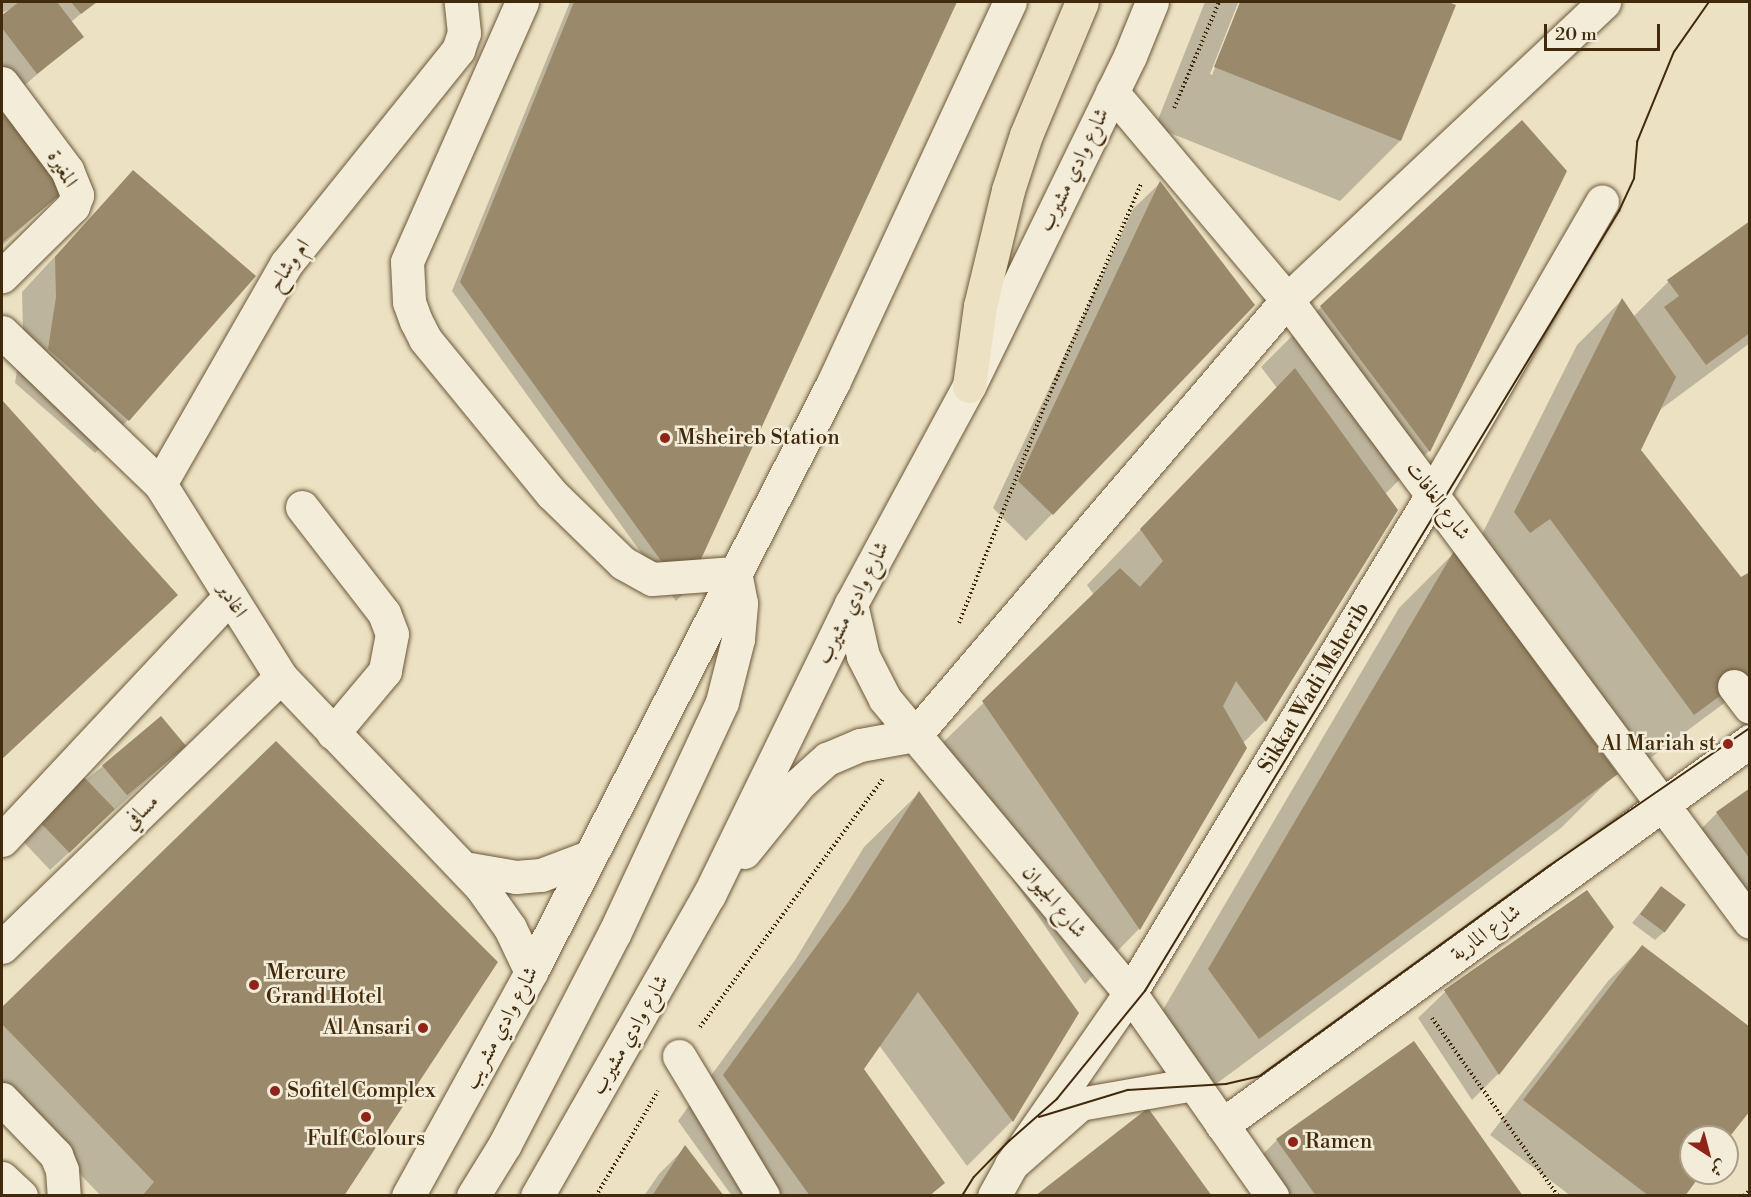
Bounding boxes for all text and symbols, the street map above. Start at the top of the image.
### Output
scale bar [1547,12,1662,50]
text: 20 m [1555,23,1597,46]
street label: شارع وادي مشيرب [1033,104,1115,236]
street label: المغيرة [41,146,83,192]
street label: ام وشاح [262,234,316,296]
place label: Msheireb Station [677,425,840,451]
marker: Msheireb Station [658,431,672,445]
street label: شارع الغافات [1400,457,1476,545]
street label: شارع وادي مشيرب [811,537,895,669]
street label: اغادير [212,578,252,622]
street label: Sikkat Wadi Msherib [1253,598,1375,778]
place label: Al Mariah st [1601,731,1716,757]
marker: Al Mariah st [1721,737,1735,751]
street label: مسافي [118,789,164,835]
street label: شارع الجيوان [1016,860,1092,944]
street label: شارع المارية [1446,899,1526,967]
place label: Mercure Grand Hotel [266,960,382,1010]
street label: شارع وادي مشريب [458,962,544,1094]
street label: شارع وادي مشيرب [585,970,675,1100]
marker: Mercure Grand Hotel [247,978,261,992]
place label: Al Ansari [323,1015,411,1041]
marker: Al Ansari [416,1021,430,1035]
place label: Sofitel Complex [287,1078,436,1104]
marker: Sofitel Complex [268,1084,282,1098]
marker: Fulf Colours [359,1110,373,1124]
north arrow [1679,1125,1739,1185]
place label: Fulf Colours [307,1126,425,1152]
place label: Ramen [1305,1129,1372,1155]
marker: Ramen [1286,1135,1300,1149]
text: ش [1706,1155,1731,1181]

